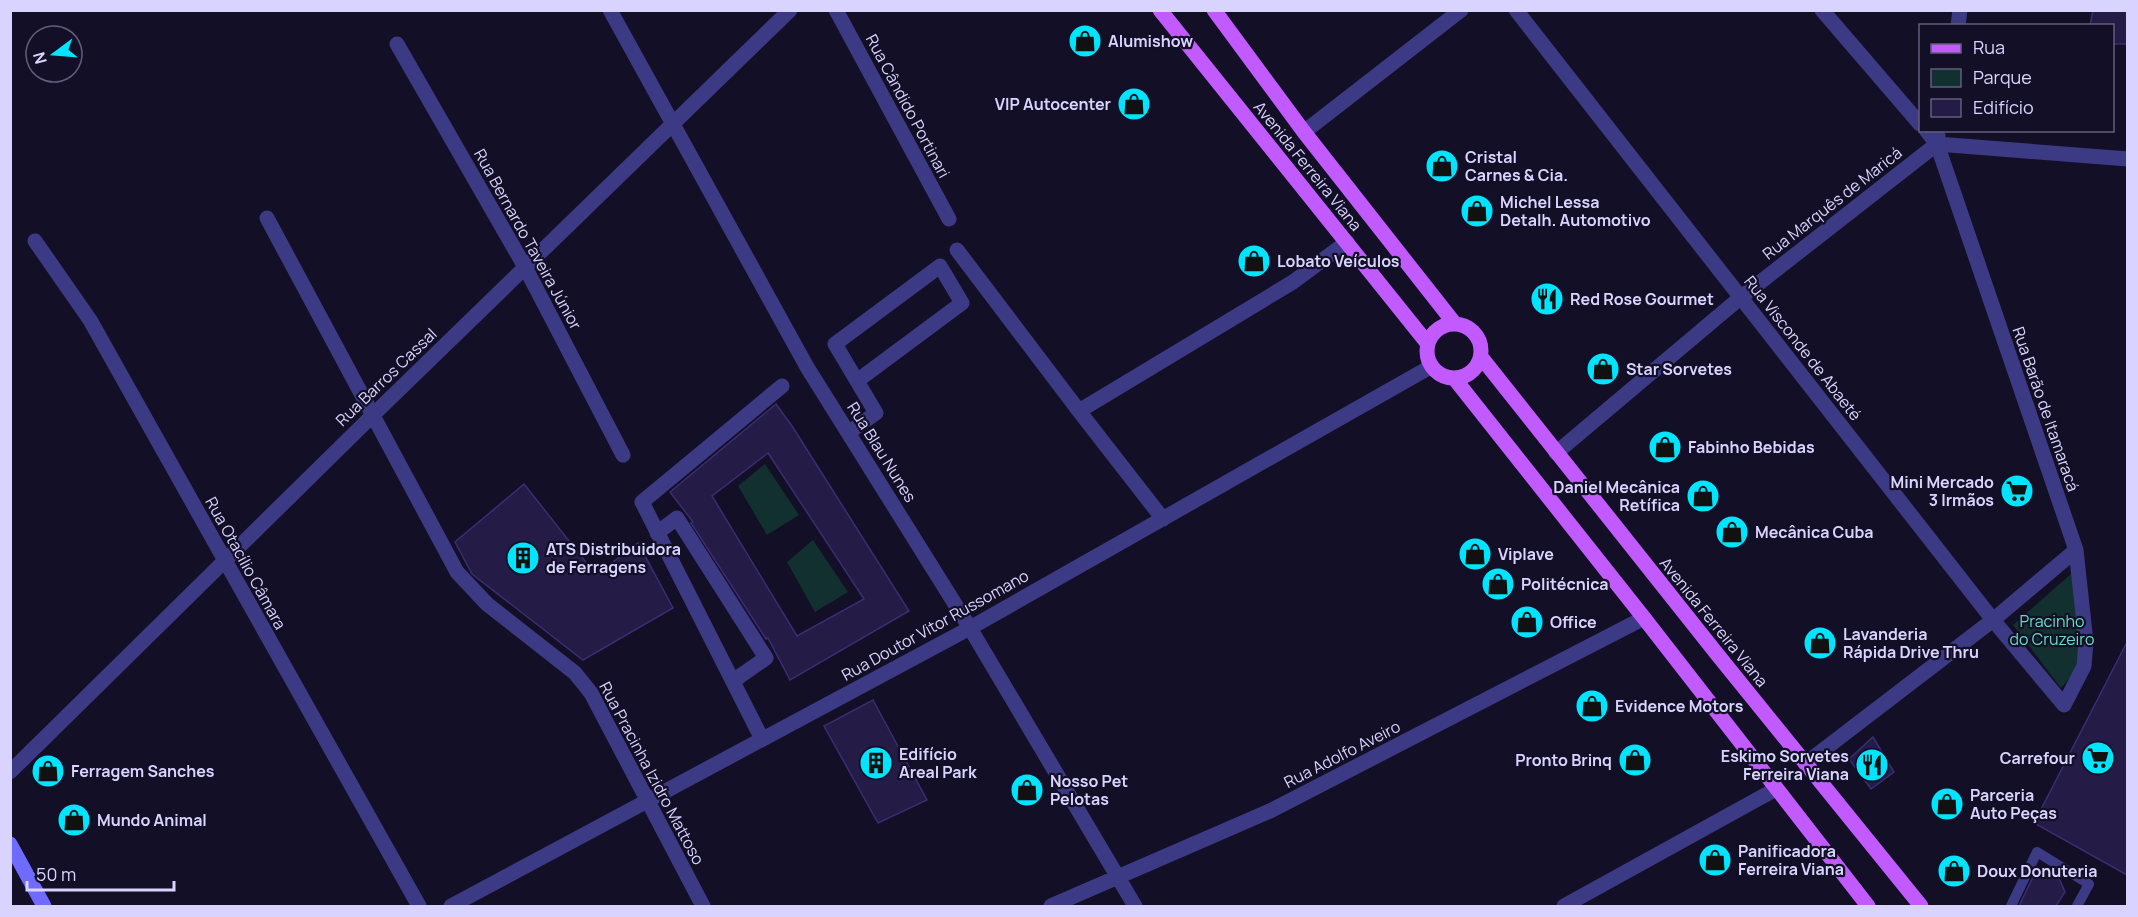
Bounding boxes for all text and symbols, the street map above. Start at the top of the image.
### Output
shop icon: Alumishow [1067,23,1103,59]
north arrow [24,24,84,84]
legend [1919,24,2114,132]
street label: Rua Cândido Portinari [861,30,955,182]
place label: Alumishow [1108,30,1193,52]
text: Rua [1973,35,2005,59]
text: N [27,50,52,67]
text: Parque [1973,65,2032,89]
shop icon: VIP Autocenter [1116,86,1152,122]
place label: VIP Autocenter [995,93,1111,115]
text: Edifício [1973,95,2034,119]
street label: Avenida Ferreira Viana [1249,97,1367,235]
street label: Rua Marquês de Maricá [1758,142,1906,264]
street label: Rua Bernardo Taveira Júnior [469,145,587,334]
place label: Cristal Carnes & Cia. [1465,146,1568,186]
shop icon: Cristal Carnes & Cia. [1424,148,1460,184]
place label: Michel Lessa Detalh. Automotivo [1500,191,1651,231]
shop icon: Michel Lessa Detalh. Automotivo [1459,193,1495,229]
shop icon: Lobato Veículos [1236,243,1272,279]
place label: Lobato Veículos [1277,250,1400,272]
street label: Rua Visconde de Abaeté [1739,271,1867,425]
restaurant icon: Red Rose Gourmet [1529,281,1565,317]
place label: Red Rose Gourmet [1570,288,1714,310]
street label: Rua Barros Cassal [331,323,441,431]
street label: Rua Barão de Itamaracá [2007,324,2085,494]
shop icon: Star Sorvetes [1585,351,1621,387]
place label: Star Sorvetes [1626,358,1732,380]
street label: Rua Blau Nunes [842,398,922,506]
shop icon: Fabinho Bebidas [1647,429,1683,465]
place label: Fabinho Bebidas [1688,436,1815,458]
place label: Mini Mercado 3 Irmãos [1891,471,1994,511]
supermarket icon: Mini Mercado 3 Irmãos [1999,473,2035,509]
place label: Daniel Mecânica Retífica [1553,476,1680,516]
shop icon: Daniel Mecânica Retífica [1685,478,1721,514]
street label: Rua Otacílio Câmara [200,493,292,633]
shop icon: Mecânica Cuba [1714,514,1750,550]
place label: Mecânica Cuba [1755,521,1873,543]
shop icon: Viplave [1457,536,1493,572]
place label: ATS Distribuidora de Ferragens [546,538,681,578]
building icon: ATS Distribuidora de Ferragens [505,540,541,576]
place label: Viplave [1498,543,1554,565]
street label: Avenida Ferreira Viana [1655,553,1773,691]
street label: Rua Doutor Vitor Russomano [838,564,1032,686]
shop icon: Politécnica [1480,566,1516,602]
place label: Politécnica [1521,573,1609,595]
shop icon: Office [1509,604,1545,640]
park label: Pracinho do Cruzeiro [2010,610,2094,650]
place label: Office [1550,611,1597,633]
place label: Lavanderia Rápida Drive Thru [1843,623,1979,663]
shop icon: Lavanderia Rápida Drive Thru [1802,625,1838,661]
street label: Rua Pracinha Izidro Mattoso [594,678,710,868]
shop icon: Evidence Motors [1574,688,1610,724]
place label: Evidence Motors [1615,695,1744,717]
street label: Rua Adolfo Aveiro [1280,715,1404,793]
supermarket icon: Carrefour [2080,740,2116,776]
shop icon: Pronto Brinq [1617,742,1653,778]
place label: Edifício Areal Park [899,743,977,783]
building icon: Edifício Areal Park [858,745,894,781]
place label: Eskimo Sorvetes Ferreira Viana [1721,745,1849,785]
restaurant icon: Eskimo Sorvetes Ferreira Viana [1854,747,1890,783]
place label: Carrefour [2000,747,2075,769]
place label: Pronto Brinq [1515,749,1612,771]
shop icon: Ferragem Sanches [30,753,66,789]
place label: Ferragem Sanches [71,760,215,782]
place label: Nosso Pet Pelotas [1050,770,1128,810]
shop icon: Nosso Pet Pelotas [1009,772,1045,808]
place label: Parceria Auto Peças [1970,784,2057,824]
shop icon: Parceria Auto Peças [1929,786,1965,822]
shop icon: Mundo Animal [56,802,92,838]
place label: Mundo Animal [97,809,207,831]
place label: Panificadora Ferreira Viana [1738,840,1844,880]
shop icon: Panificadora Ferreira Viana [1697,842,1733,878]
shop icon: Doux Donuteria [1936,853,1972,889]
scale bar [27,854,174,892]
place label: Doux Donuteria [1977,860,2098,882]
text: 50 m [36,862,76,886]

